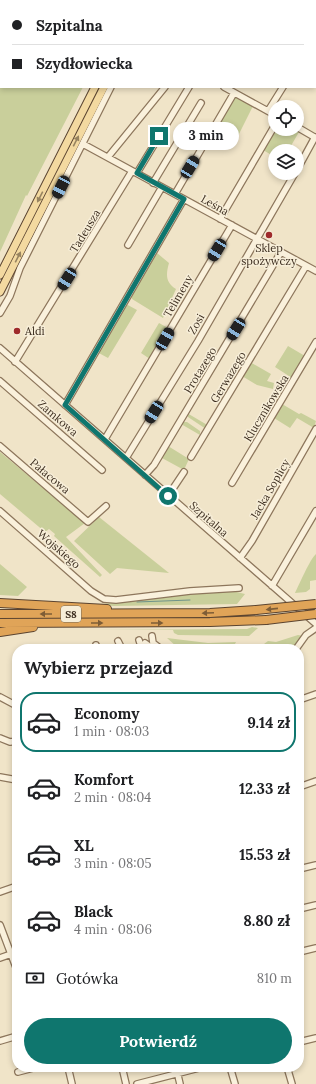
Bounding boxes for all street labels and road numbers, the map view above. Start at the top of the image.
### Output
street label: Leśna [199,192,232,218]
street label: Tadeusza [67,207,104,255]
street label: Telimeny [160,272,196,320]
street label: Zosi [185,311,207,337]
street label: Protazego [181,344,219,396]
street label: Gerwazego [207,349,249,405]
street label: Klucznikowska [240,372,292,444]
street label: Zamkowa [35,397,81,439]
street label: Pałacowa [27,455,73,497]
street label: Jacka Soplicy [247,456,293,522]
street label: Szpitalna [187,498,232,540]
street label: Wojskiego [35,527,83,571]
road number: S8 [61,606,81,622]

